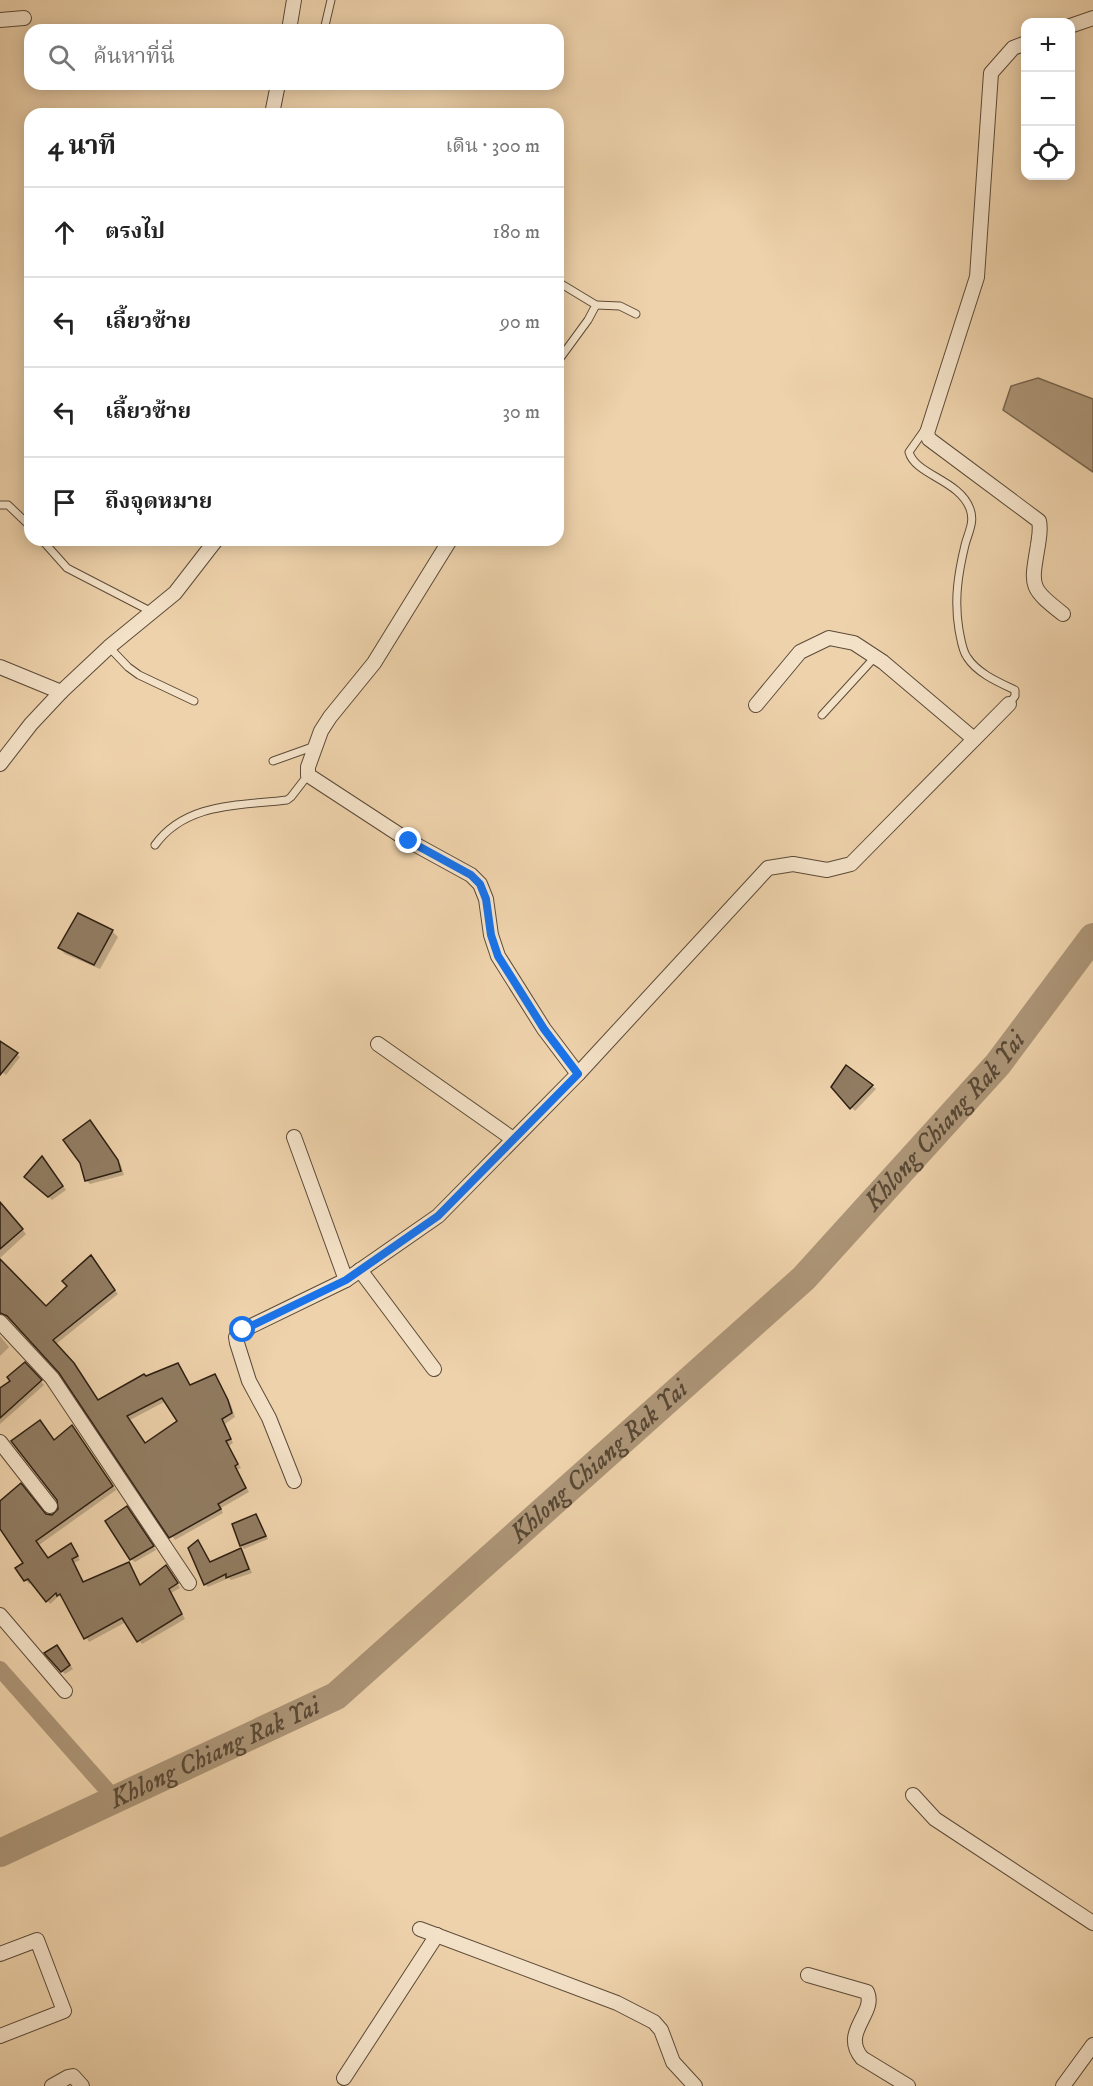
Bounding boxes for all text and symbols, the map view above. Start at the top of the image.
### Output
map controls [1021,18,1075,180]
button: + [1021,18,1075,72]
search box [24,24,564,90]
icon: search [45,41,78,74]
text: ค้นหาที่นี่ [93,43,175,70]
button: − [1021,72,1075,126]
button: locate [1021,126,1075,180]
text: 4 นาที [48,130,116,163]
text: เดิน · 300 m [446,134,540,159]
icon: ahead [48,216,81,249]
text: ตรงไป [105,218,165,245]
text: 180 m [493,220,540,245]
icon: left [48,306,81,339]
text: เลี้ยวซ้าย [105,308,191,335]
text: 90 m [500,310,540,335]
icon: left [48,396,81,429]
text: เลี้ยวซ้าย [105,398,191,425]
text: 30 m [502,400,540,425]
icon: arrive [48,486,81,519]
text: ถึงจุดหมาย [105,488,212,515]
route end [395,827,421,853]
water label: Khlong Chiang Rak Yai [856,1023,1034,1219]
route start [229,1316,255,1342]
water label: Khlong Chiang Rak Yai [502,1372,697,1551]
water label: Khlong Chiang Rak Yai [103,1688,327,1816]

